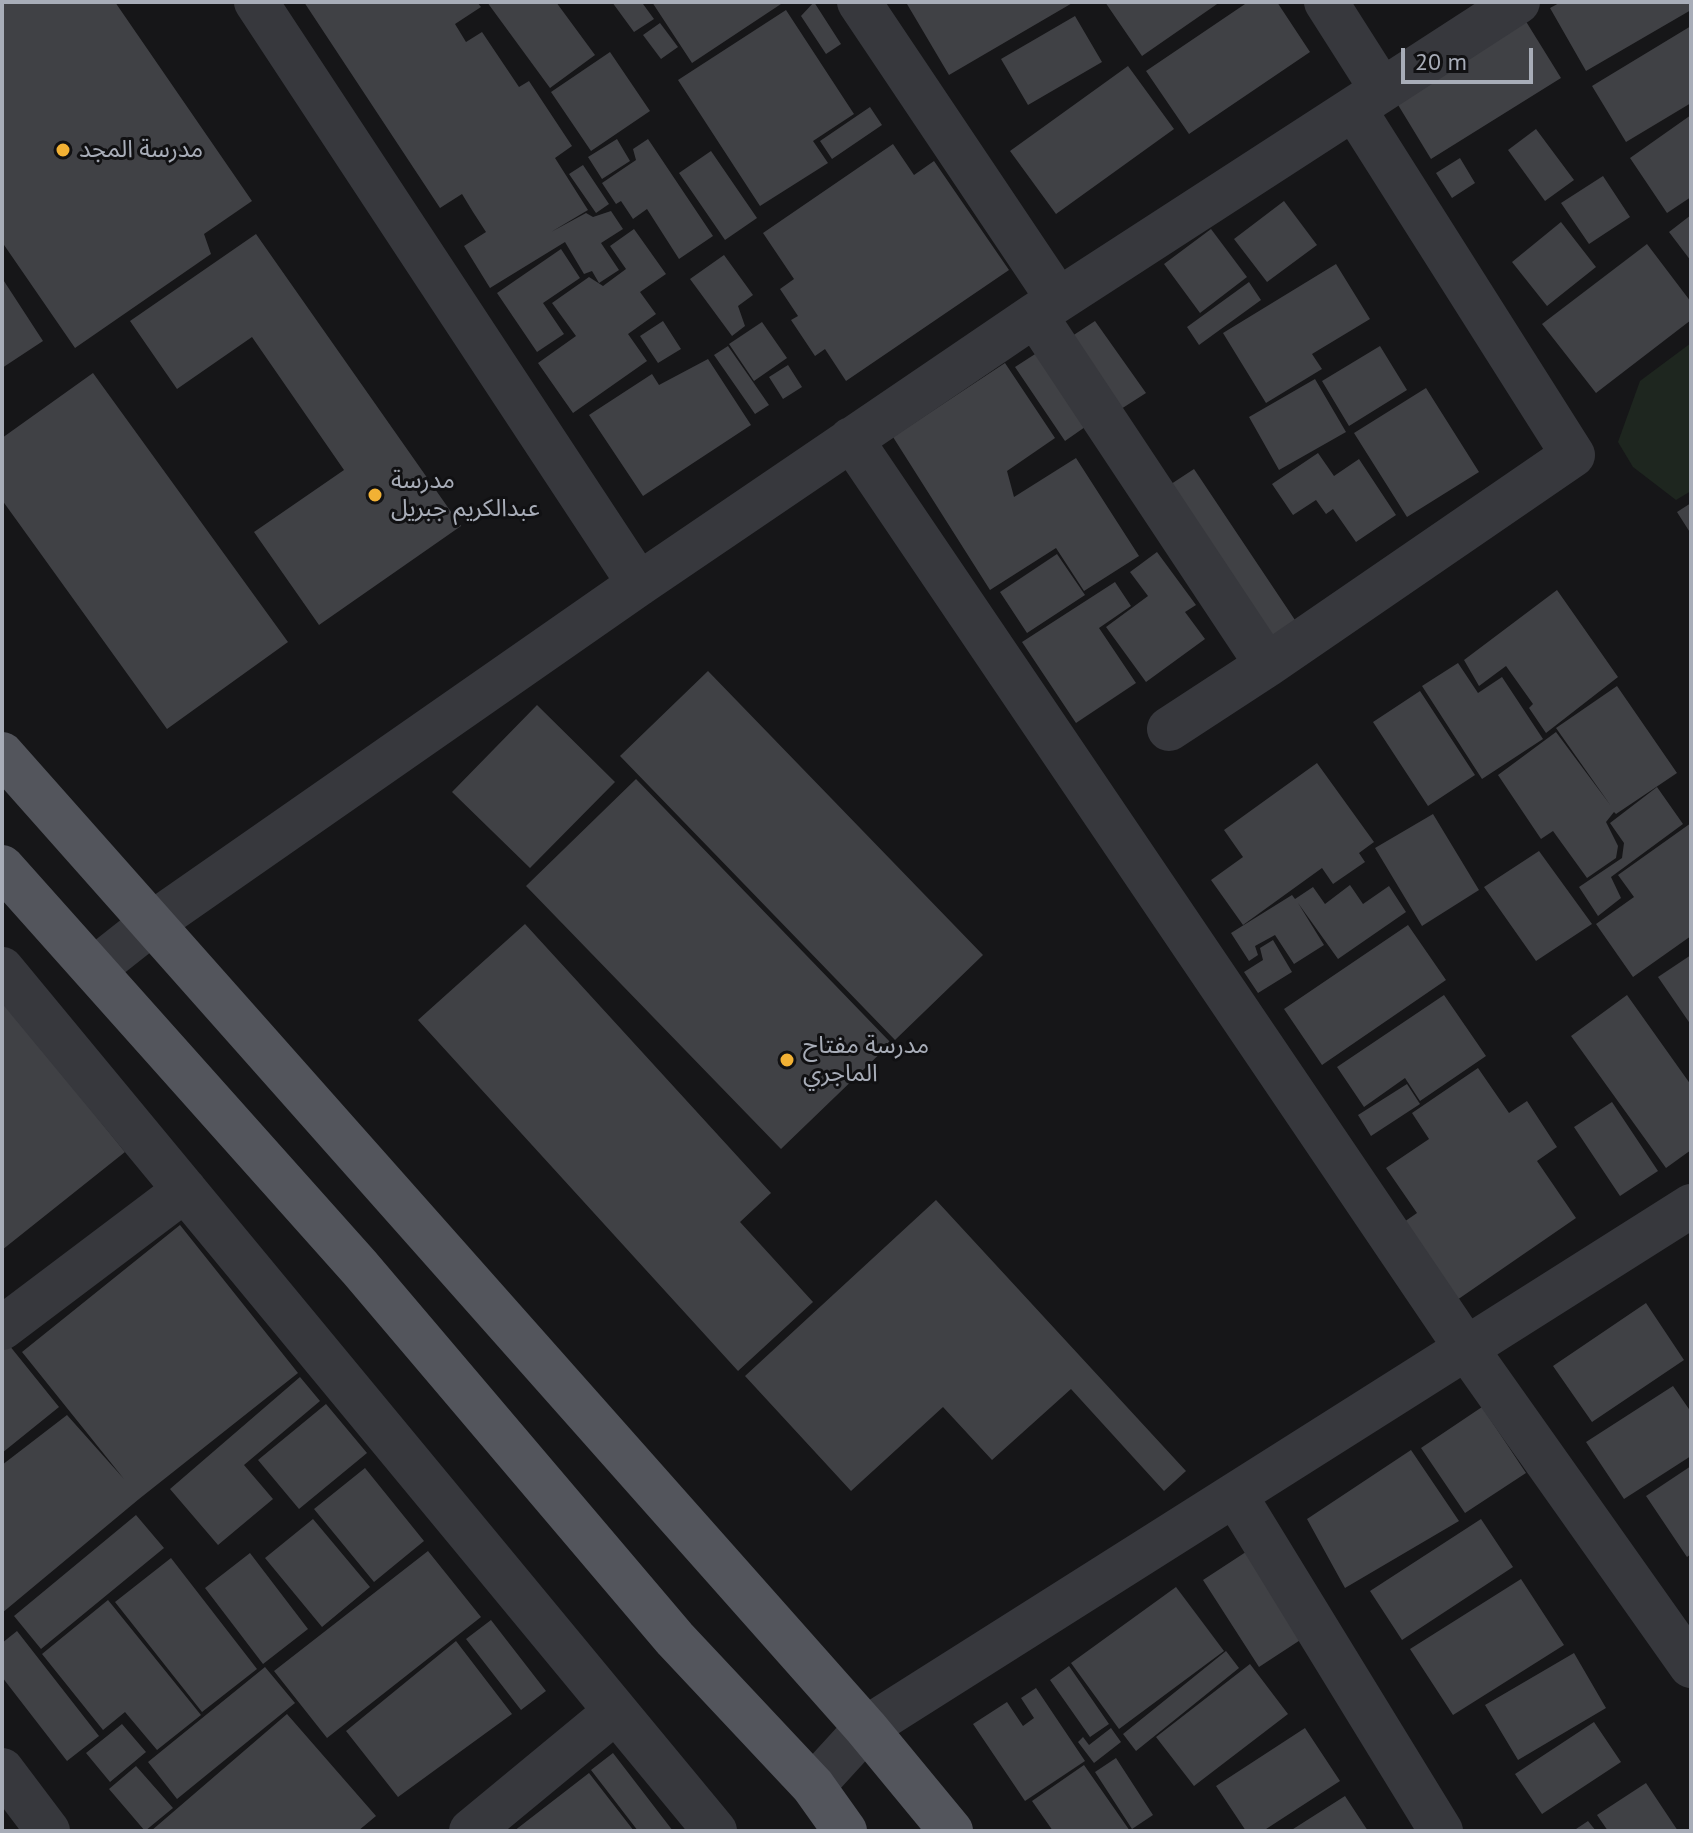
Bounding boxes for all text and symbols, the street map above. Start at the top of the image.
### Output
scale bar [1405,32,1537,82]
text: 20 m [1415,46,1467,77]
place label: مدرسة المجد [79,136,203,164]
marker: مدرسة المجد [54,141,72,159]
place label: مدرسة عبدالكريم جبريل [391,467,540,523]
marker: مدرسة عبدالكريم جبريل [366,486,384,504]
place label: مدرسة مفتاح الماجري [803,1032,929,1088]
marker: مدرسة مفتاح الماجري [778,1051,796,1069]

